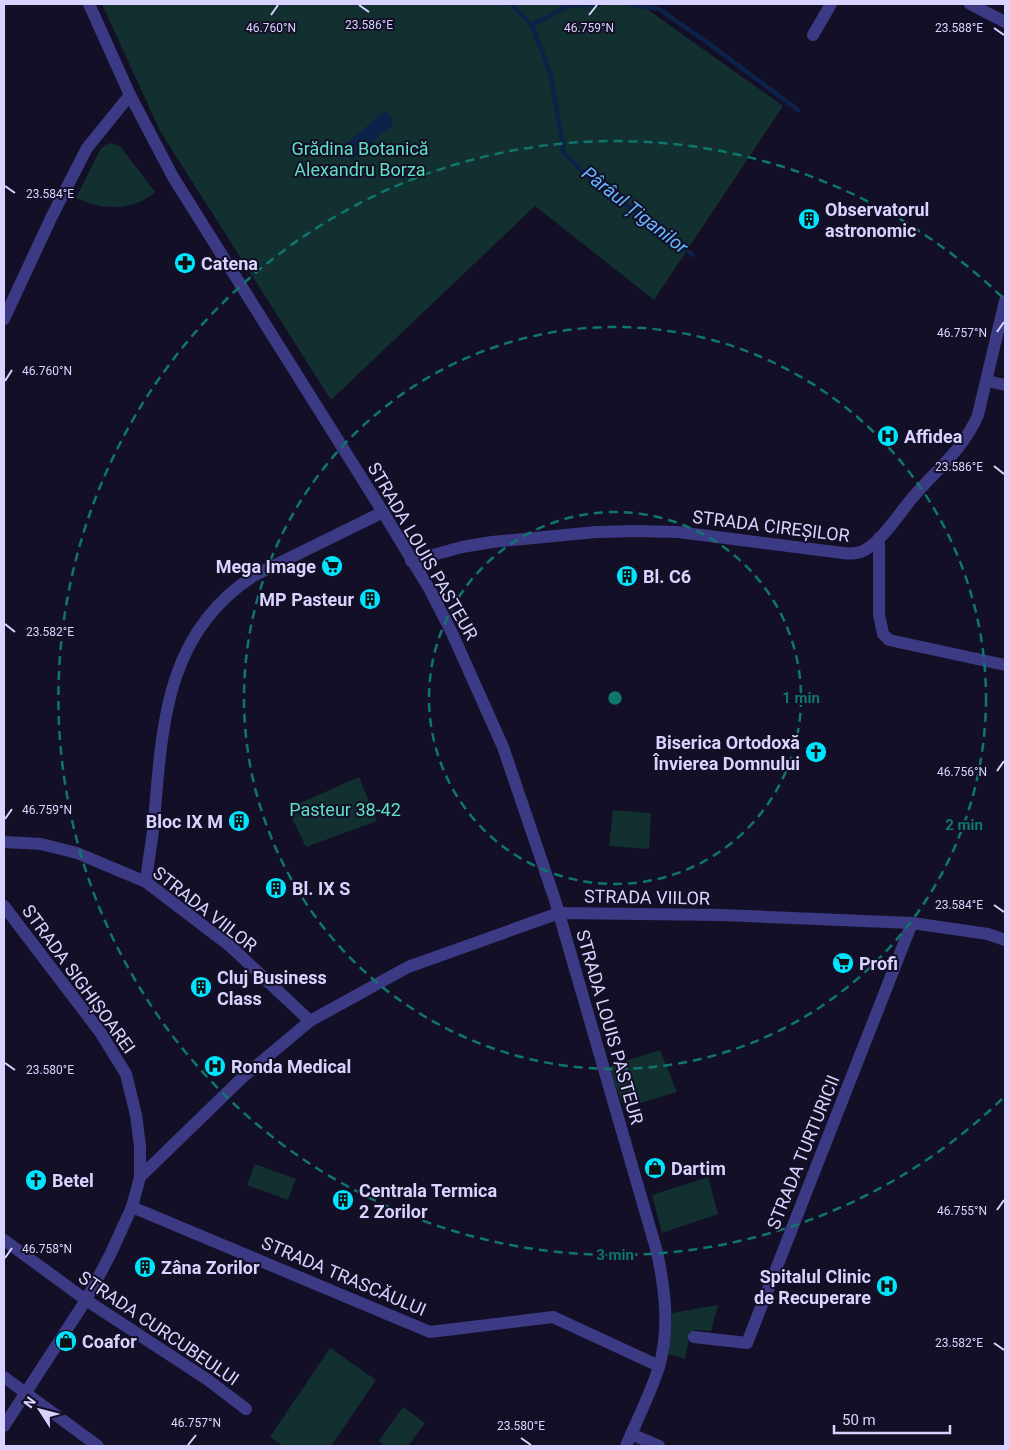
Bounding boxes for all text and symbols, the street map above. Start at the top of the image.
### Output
text: 23.586°E [345,18,393,32]
text: 46.760°N [246,21,296,35]
text: 46.759°N [564,21,614,35]
text: 23.588°E [935,21,983,35]
park label: Grădina Botanică Alexandru Borza [291,138,429,180]
water label: Pârâul Țiganilor [577,161,693,259]
text: 23.584°E [26,187,74,201]
place label: Observatorul astronomic [825,199,929,241]
building icon: Observatorul astronomic [797,207,821,231]
pharmacy icon: Catena [173,251,197,275]
place label: Catena [201,253,258,274]
text: 46.757°N [937,326,987,340]
text: 46.760°N [22,364,72,378]
hospital icon: Affidea [876,424,900,448]
place label: Affidea [904,426,963,447]
street label: STRADA LOUIS PASTEUR [363,458,483,644]
text: 23.586°E [935,460,983,474]
street label: STRADA CIREȘILOR [691,506,851,547]
supermarket icon: Mega Image [320,554,344,578]
place label: Mega Image [216,556,316,577]
building icon: Bl. C6 [615,564,639,588]
place label: Bl. C6 [643,566,691,587]
building icon: MP Pasteur [358,587,382,611]
place label: MP Pasteur [259,589,354,610]
text: 23.582°E [26,625,74,639]
centre of rings [606,689,624,707]
text: 1 min [782,689,820,707]
place label: Biserica Ortodoxă Învierea Domnului [653,732,800,774]
church icon: Biserica Ortodoxă Învierea Domnului [804,740,828,764]
text: 46.756°N [937,765,987,779]
park label: Pasteur 38-42 [289,799,401,820]
text: 46.759°N [22,803,72,817]
building icon: Bloc IX M [227,809,251,833]
place label: Bloc IX M [146,811,223,832]
text: 2 min [945,816,983,834]
street label: STRADA VIILOR [149,862,261,956]
building icon: Bl. IX S [264,876,288,900]
place label: Bl. IX S [292,878,350,899]
street label: STRADA VIILOR [584,885,710,909]
text: 23.584°E [935,898,983,912]
street label: STRADA SIGHIȘOAREI [17,901,140,1058]
street label: STRADA LOUIS PASTEUR [572,927,648,1127]
supermarket icon: Profi [831,951,855,975]
place label: Profi [859,953,898,974]
place label: Cluj Business Class [217,967,327,1009]
building icon: Cluj Business Class [189,975,213,999]
hospital icon: Ronda Medical [203,1054,227,1078]
place label: Ronda Medical [231,1056,351,1077]
text: 23.580°E [26,1063,74,1077]
street label: STRADA TURTURICII [762,1072,844,1232]
shop icon: Dartim [643,1156,667,1180]
place label: Dartim [671,1158,726,1179]
church icon: Betel [24,1168,48,1192]
place label: Betel [52,1170,94,1191]
place label: Centrala Termica 2 Zorilor [359,1180,497,1222]
building icon: Centrala Termica 2 Zorilor [331,1188,355,1212]
text: 46.755°N [937,1204,987,1218]
street label: STRADA TRASCĂULUI [259,1232,429,1320]
text: 46.758°N [22,1242,72,1256]
text: 3 min [596,1246,634,1264]
building icon: Zâna Zorilor [133,1255,157,1279]
place label: Zâna Zorilor [161,1257,260,1278]
street label: STRADA CURCUBEULUI [75,1266,243,1390]
place label: Spitalul Clinic de Recuperare [754,1266,871,1308]
hospital icon: Spitalul Clinic de Recuperare [875,1274,899,1298]
shop icon: Coafor [54,1329,78,1353]
place label: Coafor [82,1331,137,1352]
text: 23.582°E [935,1336,983,1350]
north arrow [15,1385,65,1435]
text: N [20,1394,39,1411]
scale bar [834,1402,950,1434]
text: 50 m [842,1411,876,1429]
text: 46.757°N [171,1416,221,1430]
text: 23.580°E [497,1419,545,1433]

